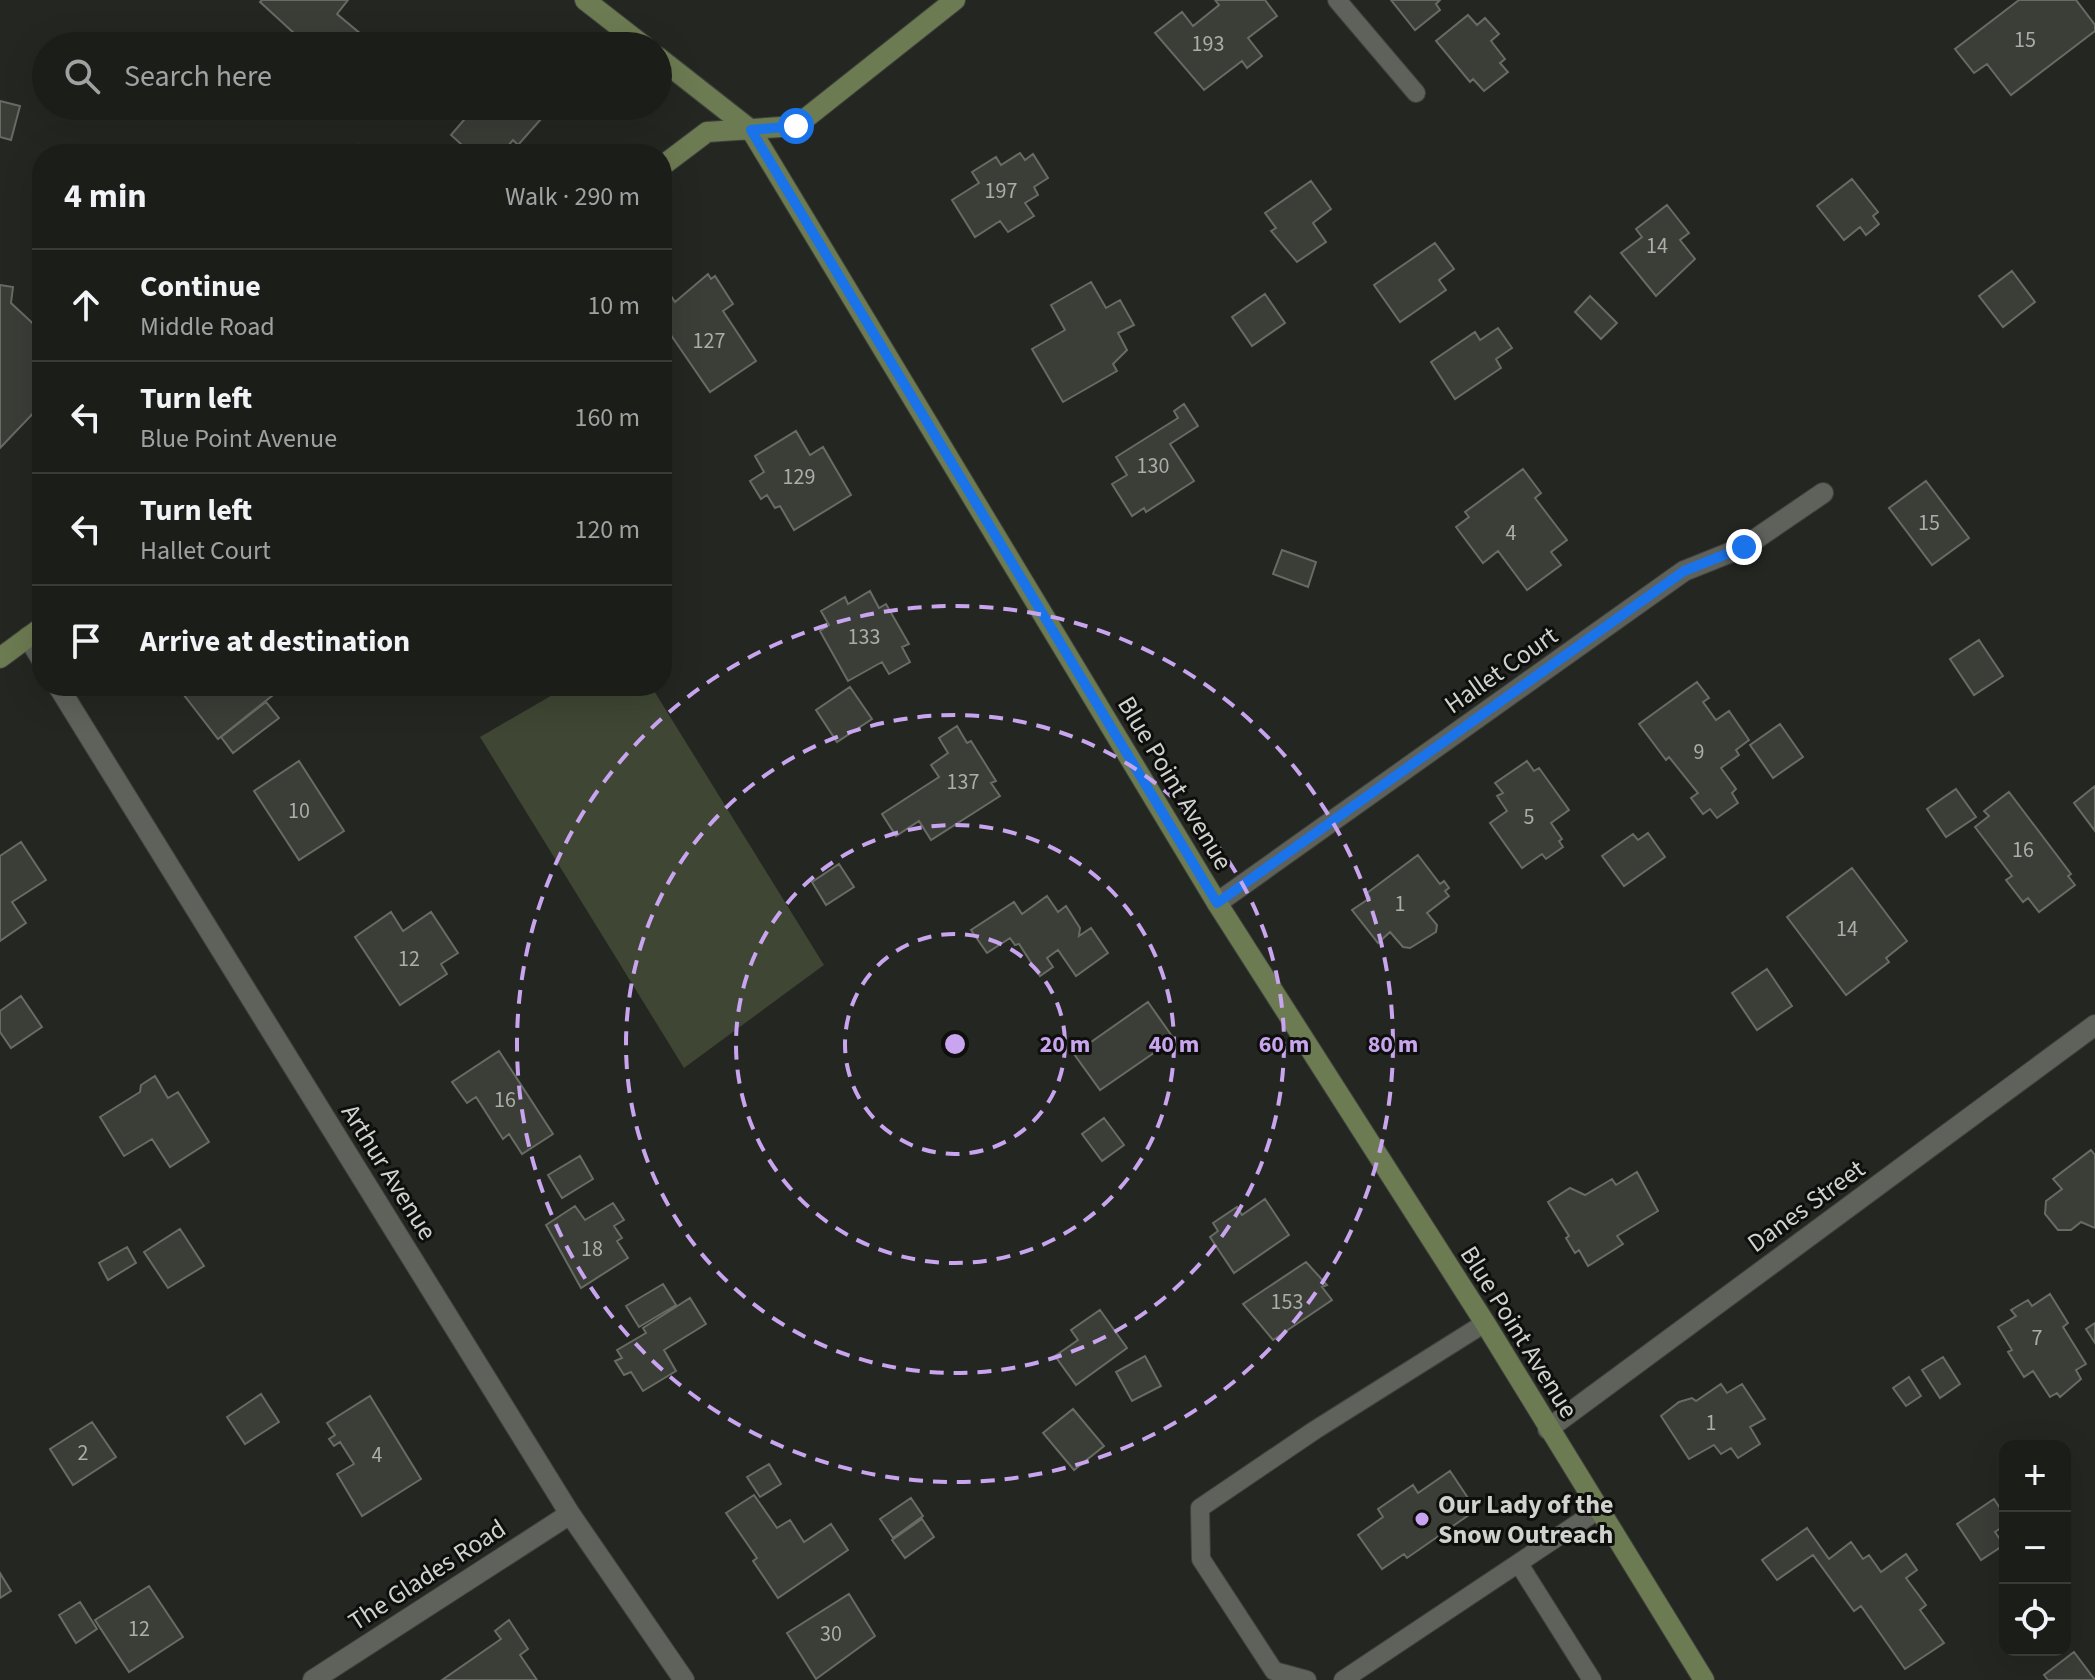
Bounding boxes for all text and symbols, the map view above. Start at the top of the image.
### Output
house number: 15 [2014,24,2036,56]
house number: 193 [1192,28,1224,60]
search box [32,32,672,120]
icon: search [60,54,104,98]
text: Search here [124,55,272,98]
route start [778,108,814,144]
text: 4 min [64,172,147,221]
house number: 197 [985,175,1017,207]
text: Walk · 290 m [505,178,640,215]
house number: 14 [1646,230,1668,262]
text: Continue [140,265,261,308]
icon: ahead [64,283,108,327]
text: 10 m [587,287,640,324]
text: Middle Road [140,308,275,345]
house number: 127 [693,325,725,357]
text: Turn left [140,377,252,420]
icon: left [64,395,108,439]
text: 160 m [574,399,640,436]
text: Blue Point Avenue [140,420,337,457]
house number: 130 [1137,450,1169,482]
house number: 129 [783,461,815,493]
text: Turn left [140,489,252,532]
icon: left [64,507,108,551]
house number: 15 [1918,507,1940,539]
text: 120 m [574,511,640,548]
house number: 4 [1506,517,1517,549]
route end [1726,529,1762,565]
text: Hallet Court [140,532,271,569]
street label: Hallet Court [1437,617,1565,723]
icon: arrive [64,619,108,663]
text: Arrive at destination [140,620,410,663]
house number: 133 [848,621,880,653]
street label: Blue Point Avenue [1108,689,1242,877]
house number: 9 [1694,736,1704,768]
house number: 137 [947,766,979,798]
house number: 10 [288,795,310,827]
house number: 5 [1524,801,1534,833]
house number: 16 [2012,834,2034,866]
house number: 1 [1395,888,1405,920]
house number: 14 [1836,913,1858,945]
house number: 12 [398,943,420,975]
text: 20 m [1040,1027,1090,1062]
text: 40 m [1149,1027,1199,1062]
text: 60 m [1259,1027,1309,1062]
text: 80 m [1368,1027,1418,1062]
centre of rings [941,1030,969,1058]
house number: 16 [494,1084,516,1116]
street label: Arthur Avenue [332,1097,446,1247]
street label: Danes Street [1740,1151,1873,1261]
house number: 18 [581,1233,603,1265]
street label: Blue Point Avenue [1451,1239,1587,1425]
house number: 153 [1271,1286,1303,1318]
house number: 7 [2032,1322,2043,1354]
house number: 1 [1706,1407,1716,1439]
house number: 2 [78,1437,88,1469]
house number: 4 [372,1439,383,1471]
map controls [1999,1440,2071,1656]
button: + [1999,1440,2071,1512]
place label: Our Lady of the Snow Outreach [1438,1486,1614,1553]
street label: The Glades Road [341,1510,513,1640]
marker: Our Lady of the Snow Outreach [1413,1510,1431,1528]
button: − [1999,1512,2071,1584]
button: locate [1999,1584,2071,1656]
house number: 12 [128,1613,150,1645]
house number: 30 [820,1618,842,1650]

